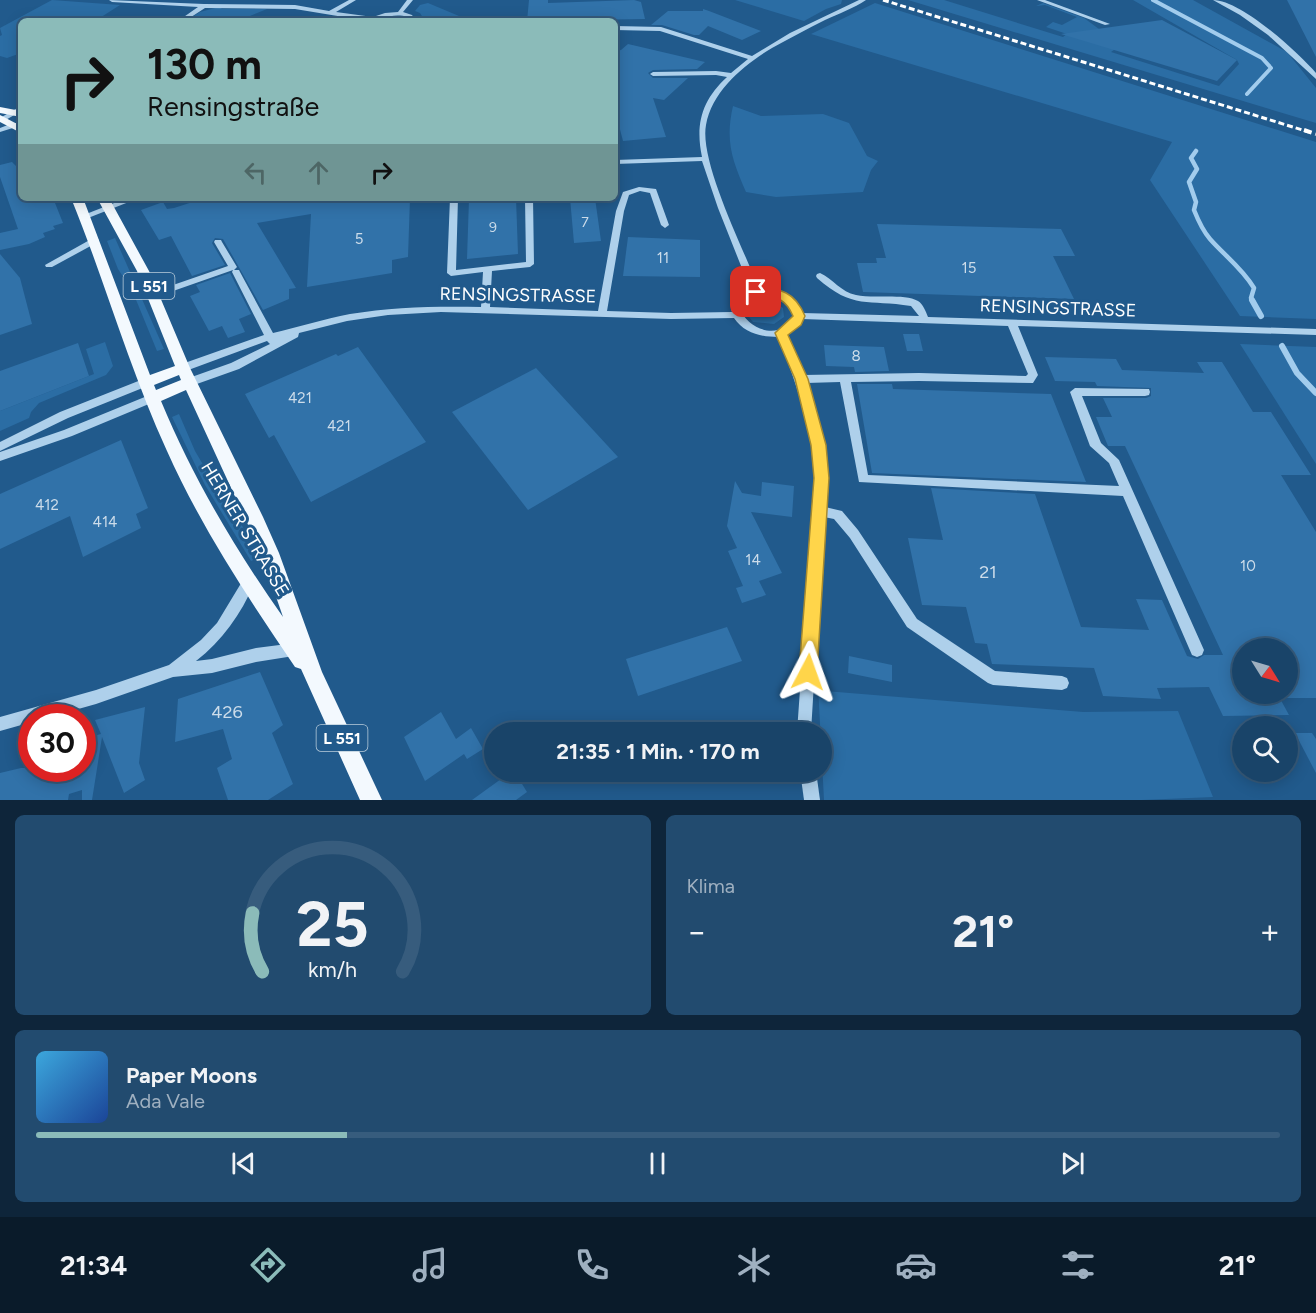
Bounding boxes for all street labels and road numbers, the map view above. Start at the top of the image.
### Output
road number: L 551 [124,273,174,299]
street label: RENSINGSTRASSE [439,283,597,307]
street label: RENSINGSTRASSE [979,294,1137,322]
street label: HERNER STRASSE [196,458,294,600]
road number: L 551 [316,725,368,751]

